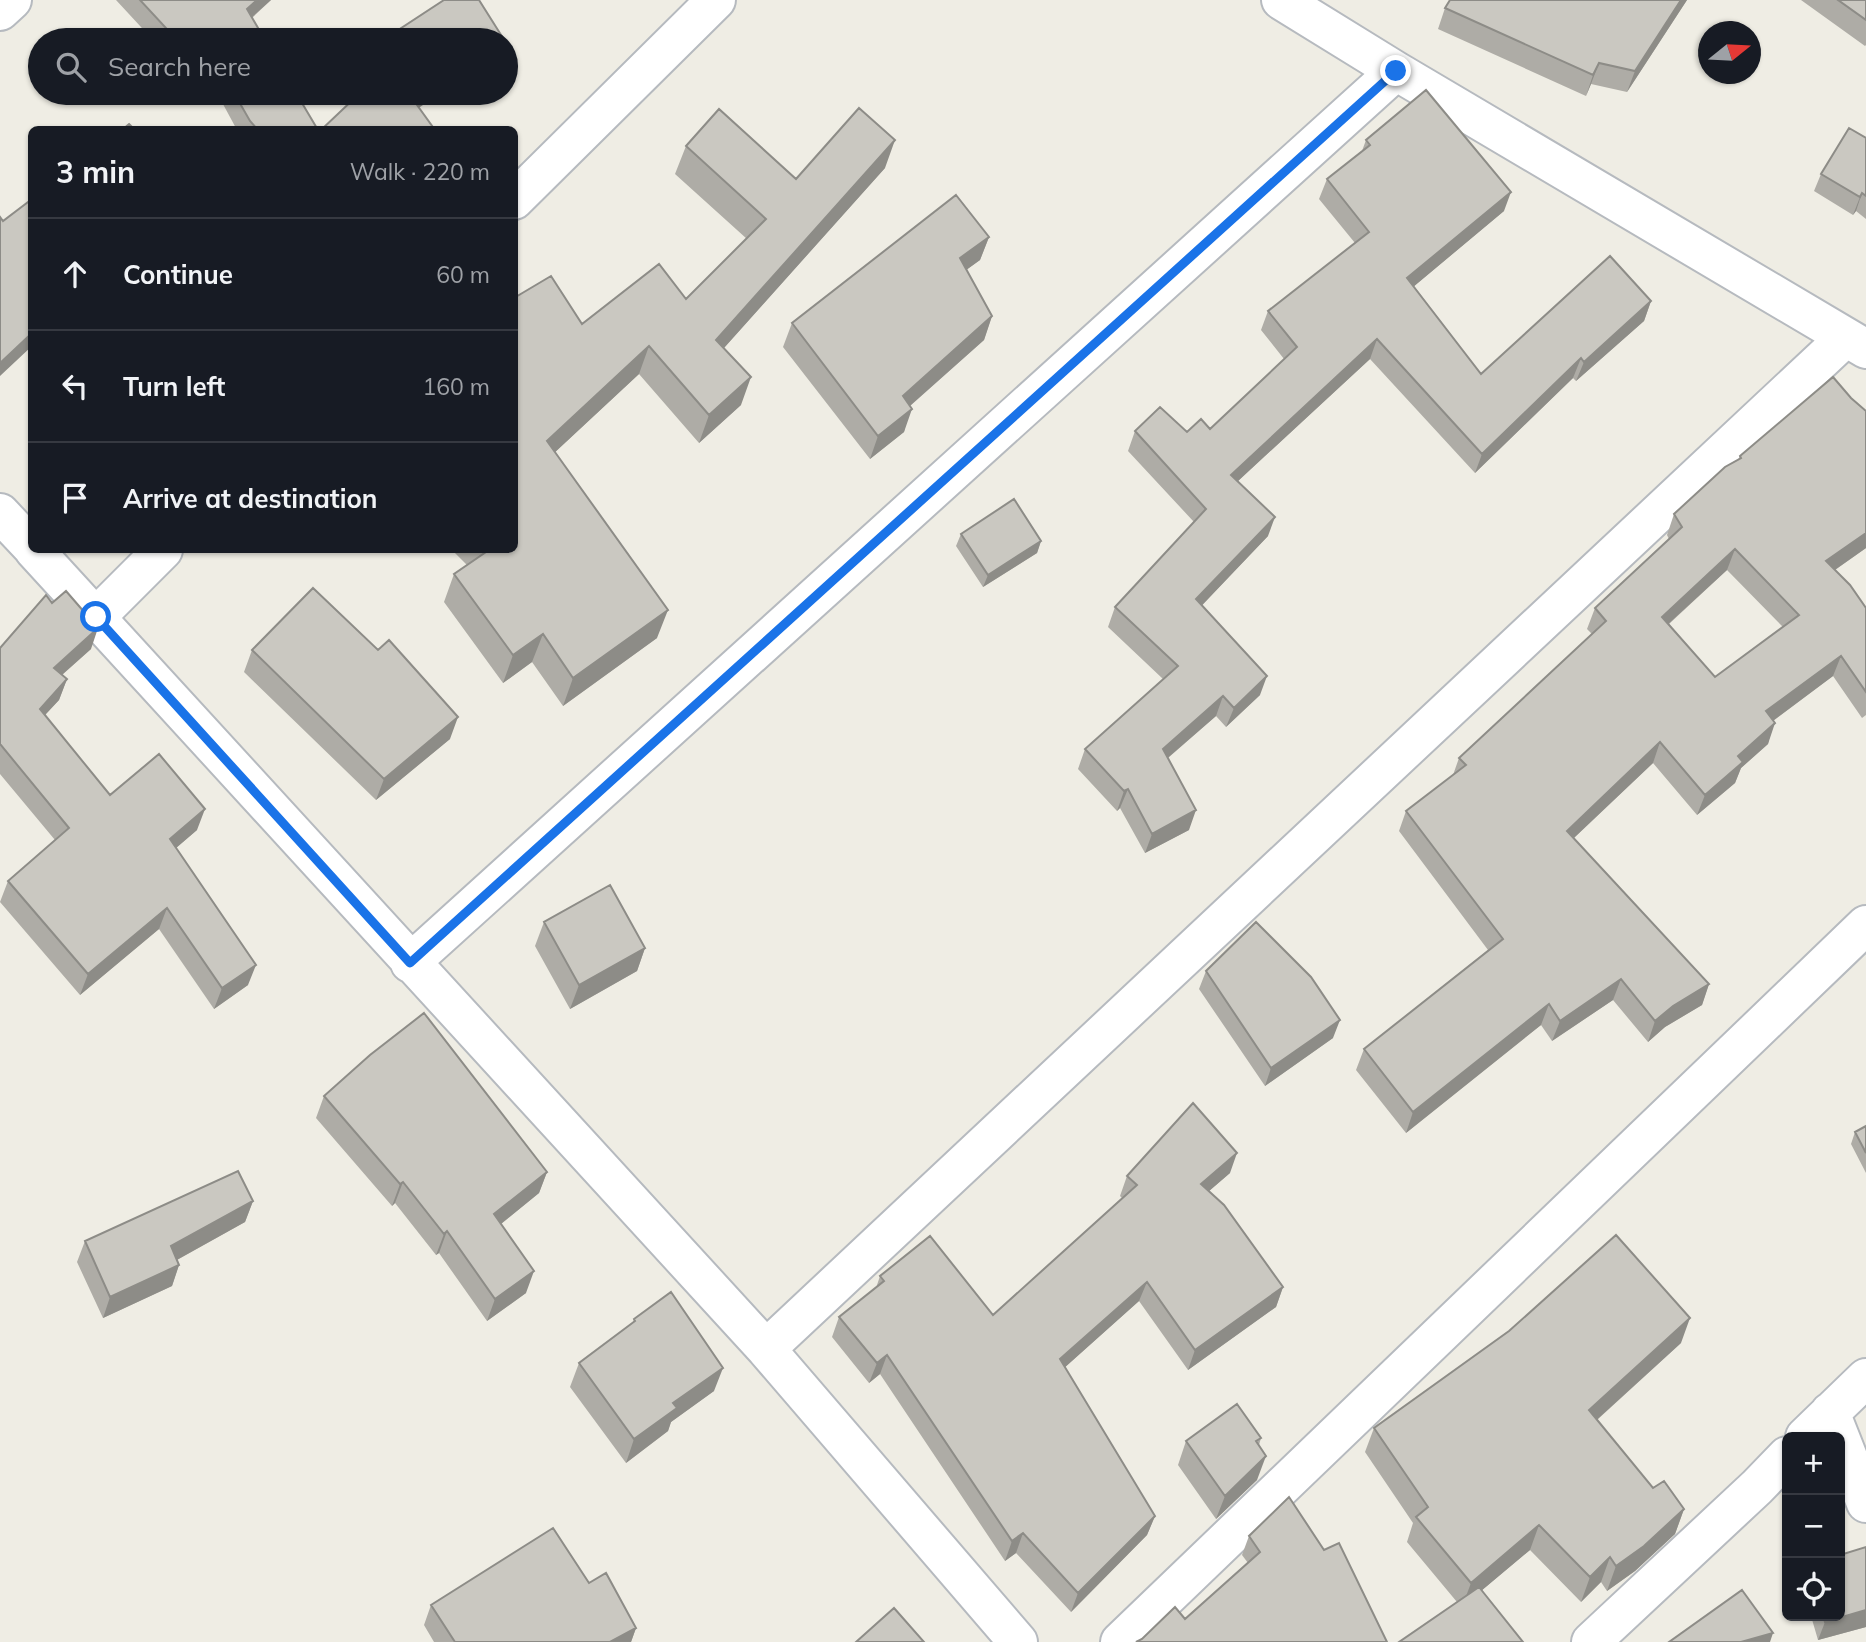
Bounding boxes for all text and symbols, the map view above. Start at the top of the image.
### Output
north arrow [1698,21,1761,84]
search box [28,28,518,105]
icon: search [52,48,90,86]
text: Search here [108,50,251,83]
route end [1380,55,1411,86]
text: 3 min [56,153,135,191]
text: Walk · 220 m [350,157,490,186]
icon: ahead [56,255,94,293]
text: Continue [123,258,233,291]
text: 60 m [436,260,490,289]
icon: left [56,367,94,405]
text: Turn left [123,370,225,403]
text: 160 m [422,372,490,401]
icon: arrive [56,479,94,517]
text: Arrive at destination [123,482,378,515]
route start [80,601,111,632]
map controls [1782,1432,1845,1621]
button: + [1782,1432,1845,1495]
button: − [1782,1495,1845,1558]
button: locate [1782,1558,1845,1621]

